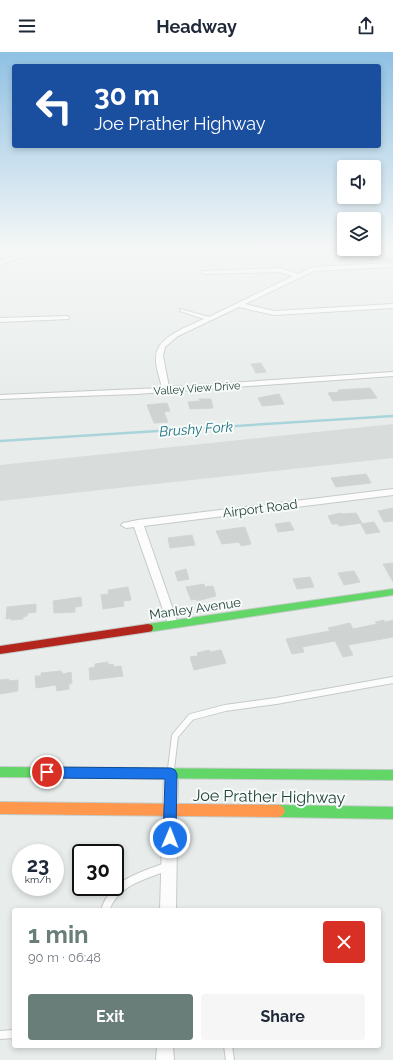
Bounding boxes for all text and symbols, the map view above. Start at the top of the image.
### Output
icon: menu [16,15,38,37]
icon: share [355,15,377,37]
text: Headway [156,16,237,37]
text: 30 m [94,79,160,112]
icon: left [28,80,80,132]
text: Joe Prather Highway [94,113,265,134]
map controls [337,160,381,256]
button: sound [337,160,381,204]
button: layers [337,212,381,256]
street label: Valley View Drive [153,379,241,398]
water label: Brushy Fork [159,418,234,440]
street label: Airport Road [222,496,298,521]
street label: Manley Avenue [148,595,242,622]
pin [30,755,64,789]
icon: arrive [36,761,58,783]
street label: Joe Prather Highway [193,786,346,807]
position arrow [149,817,191,859]
speed limit sign: 30 [72,844,124,896]
text: 23 [27,853,49,877]
text: km/h [25,874,51,885]
text: 1 min [28,920,89,949]
button: close [323,921,365,963]
text: 90 m · 06:48 [28,950,101,965]
button: Exit [28,994,193,1040]
button: Share [201,994,365,1040]

